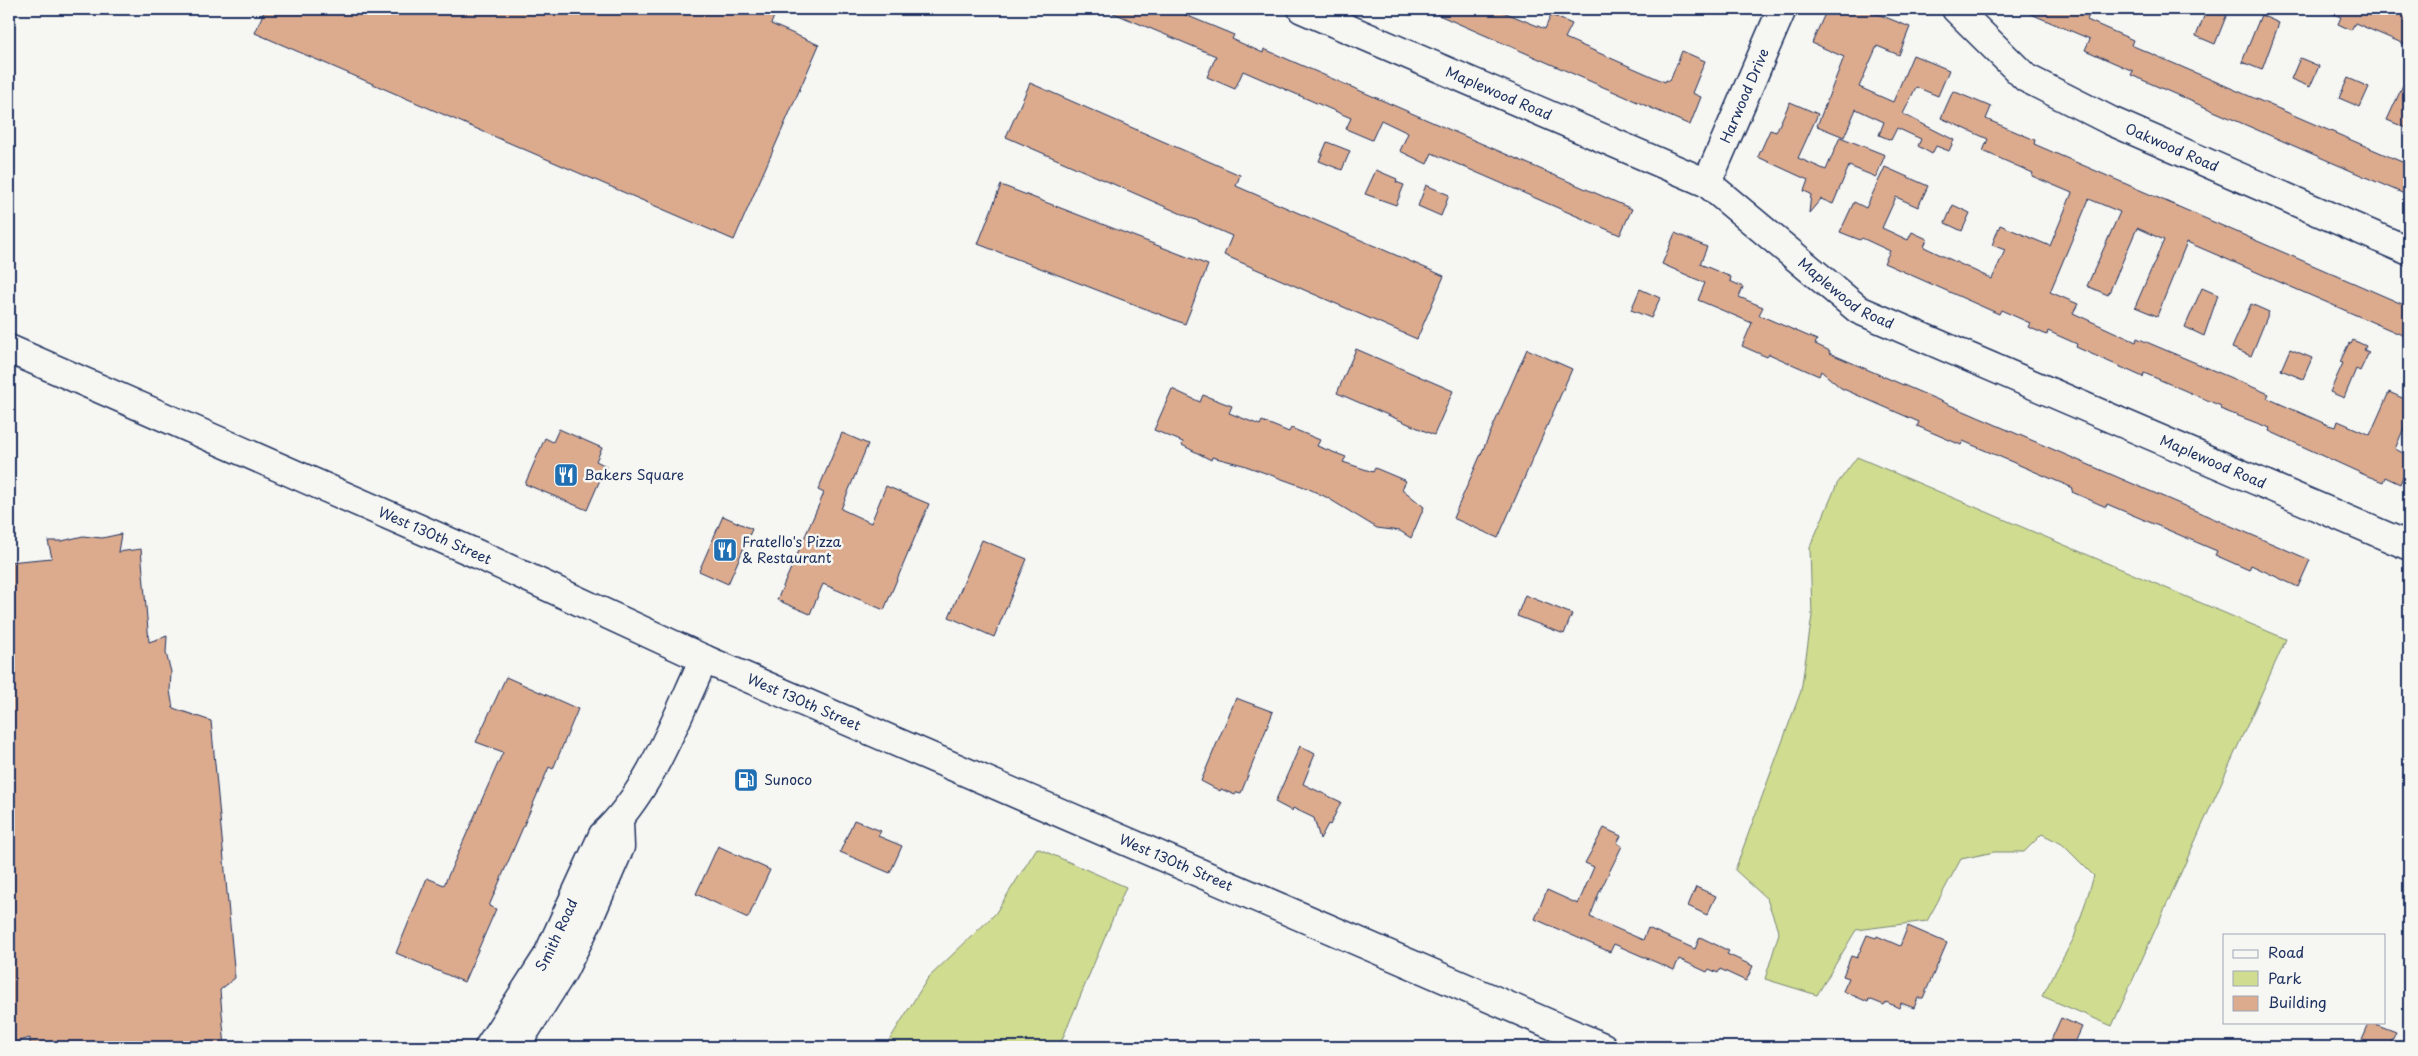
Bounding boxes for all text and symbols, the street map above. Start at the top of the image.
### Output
street label: Harwood Drive [1714,45,1774,146]
street label: Maplewood Road [1442,61,1555,125]
street label: Oakwood Road [2122,118,2222,177]
street label: Maplewood Road [1794,252,1897,334]
street label: Maplewood Road [2157,429,2270,493]
restaurant icon: Bakers Square [553,462,579,488]
place label: Bakers Square [584,464,684,485]
street label: West 130th Street [375,501,496,570]
place label: Fratello's Pizza & Restaurant [742,531,842,568]
restaurant icon: Fratello's Pizza & Restaurant [712,537,738,563]
street label: West 130th Street [744,668,865,736]
fuel station icon: Sunoco [733,767,759,793]
place label: Sunoco [764,769,812,790]
street label: West 130th Street [1116,828,1236,896]
street label: Smith Road [530,895,582,975]
legend [2223,934,2386,1024]
text: Road [2268,940,2304,963]
text: Park [2268,966,2302,989]
text: Building [2268,990,2327,1013]

